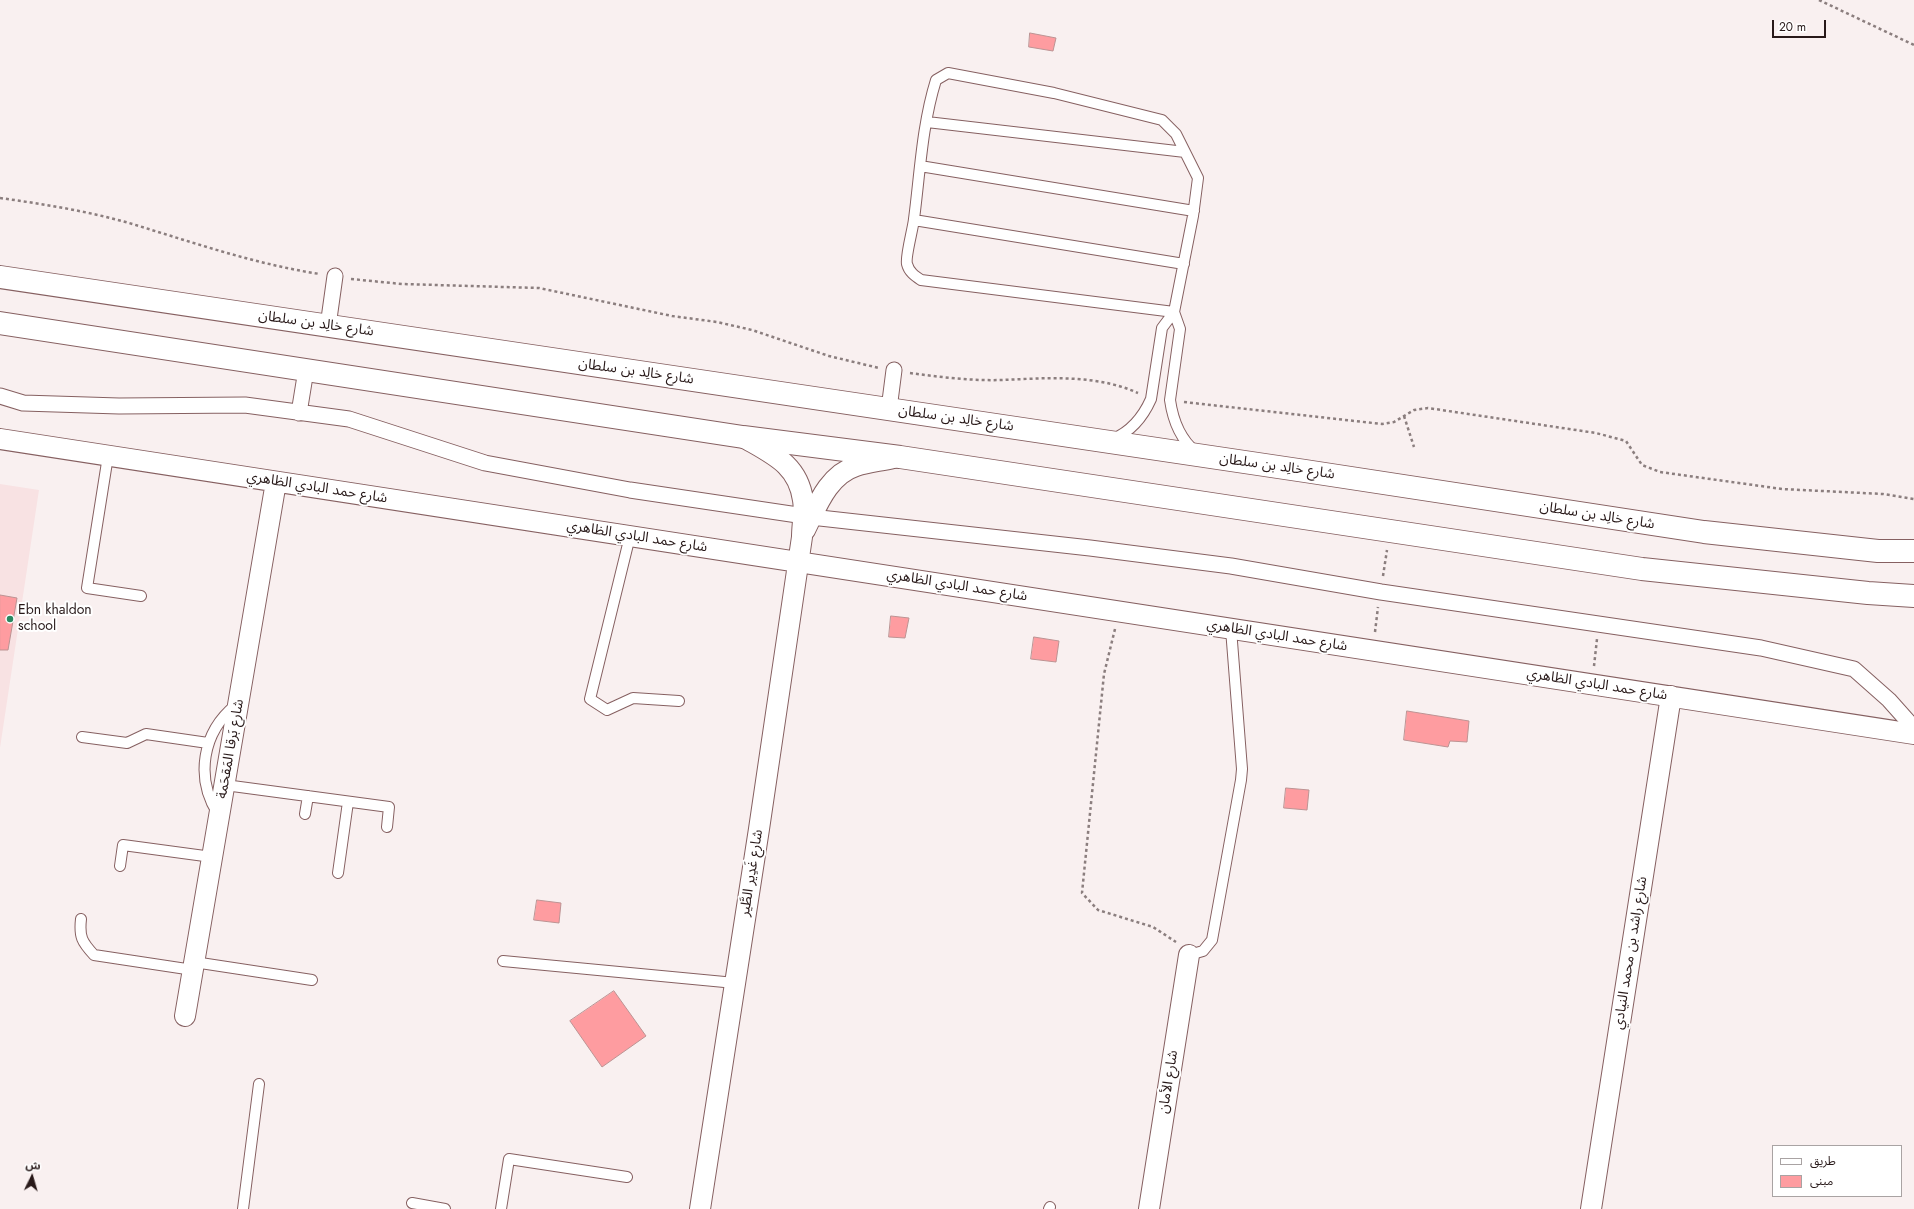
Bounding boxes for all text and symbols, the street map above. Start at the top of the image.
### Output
scale bar [1774,12,1828,38]
text: 20 m [1779,18,1806,36]
street label: شارع خالِد بن سلطان [257,308,375,340]
street label: شارع خالِد بن سلطان [577,356,695,388]
street label: شارع خالِد بن سلطان [897,403,1015,435]
street label: شارع خالِد بن سلطان [1218,451,1336,483]
street label: شارع حمد البادي الظاهري [246,469,388,507]
street label: شارع خالِد بن سلطان [1538,499,1656,533]
street label: شارع حمد البادي الظاهري [566,518,708,556]
street label: شارع حمد البادي الظاهري [886,567,1028,605]
place label: Ebn khaldon school [18,603,92,636]
marker: Ebn khaldon school [5,614,15,624]
street label: شارع حمد البادي الظاهري [1206,617,1348,655]
street label: شارع حمد البادي الظاهري [1526,666,1668,704]
street label: شارع بَرقا المَقحَمة [214,698,248,800]
street label: شارع غَدِير الطَّير [737,828,767,918]
street label: شارع راشد بن محمد النيادي [1611,875,1651,1031]
street label: شارع الأمان [1156,1049,1182,1115]
legend [1772,1145,1902,1197]
text: طريق [1810,1152,1836,1170]
text: ش [25,1156,41,1174]
north arrow [12,1157,52,1197]
text: مبنى [1810,1172,1833,1190]

